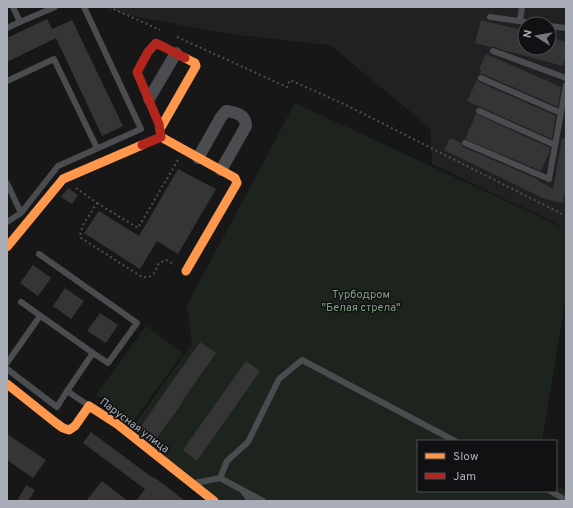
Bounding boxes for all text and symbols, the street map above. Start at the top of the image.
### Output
north arrow [517,16,557,56]
text: N [521,29,536,39]
park label: Турбодром "Белая стрела" [321,288,401,315]
street label: Парусная улица [97,395,172,457]
legend [417,440,557,492]
text: Slow [453,449,479,465]
text: Jam [453,469,476,485]

